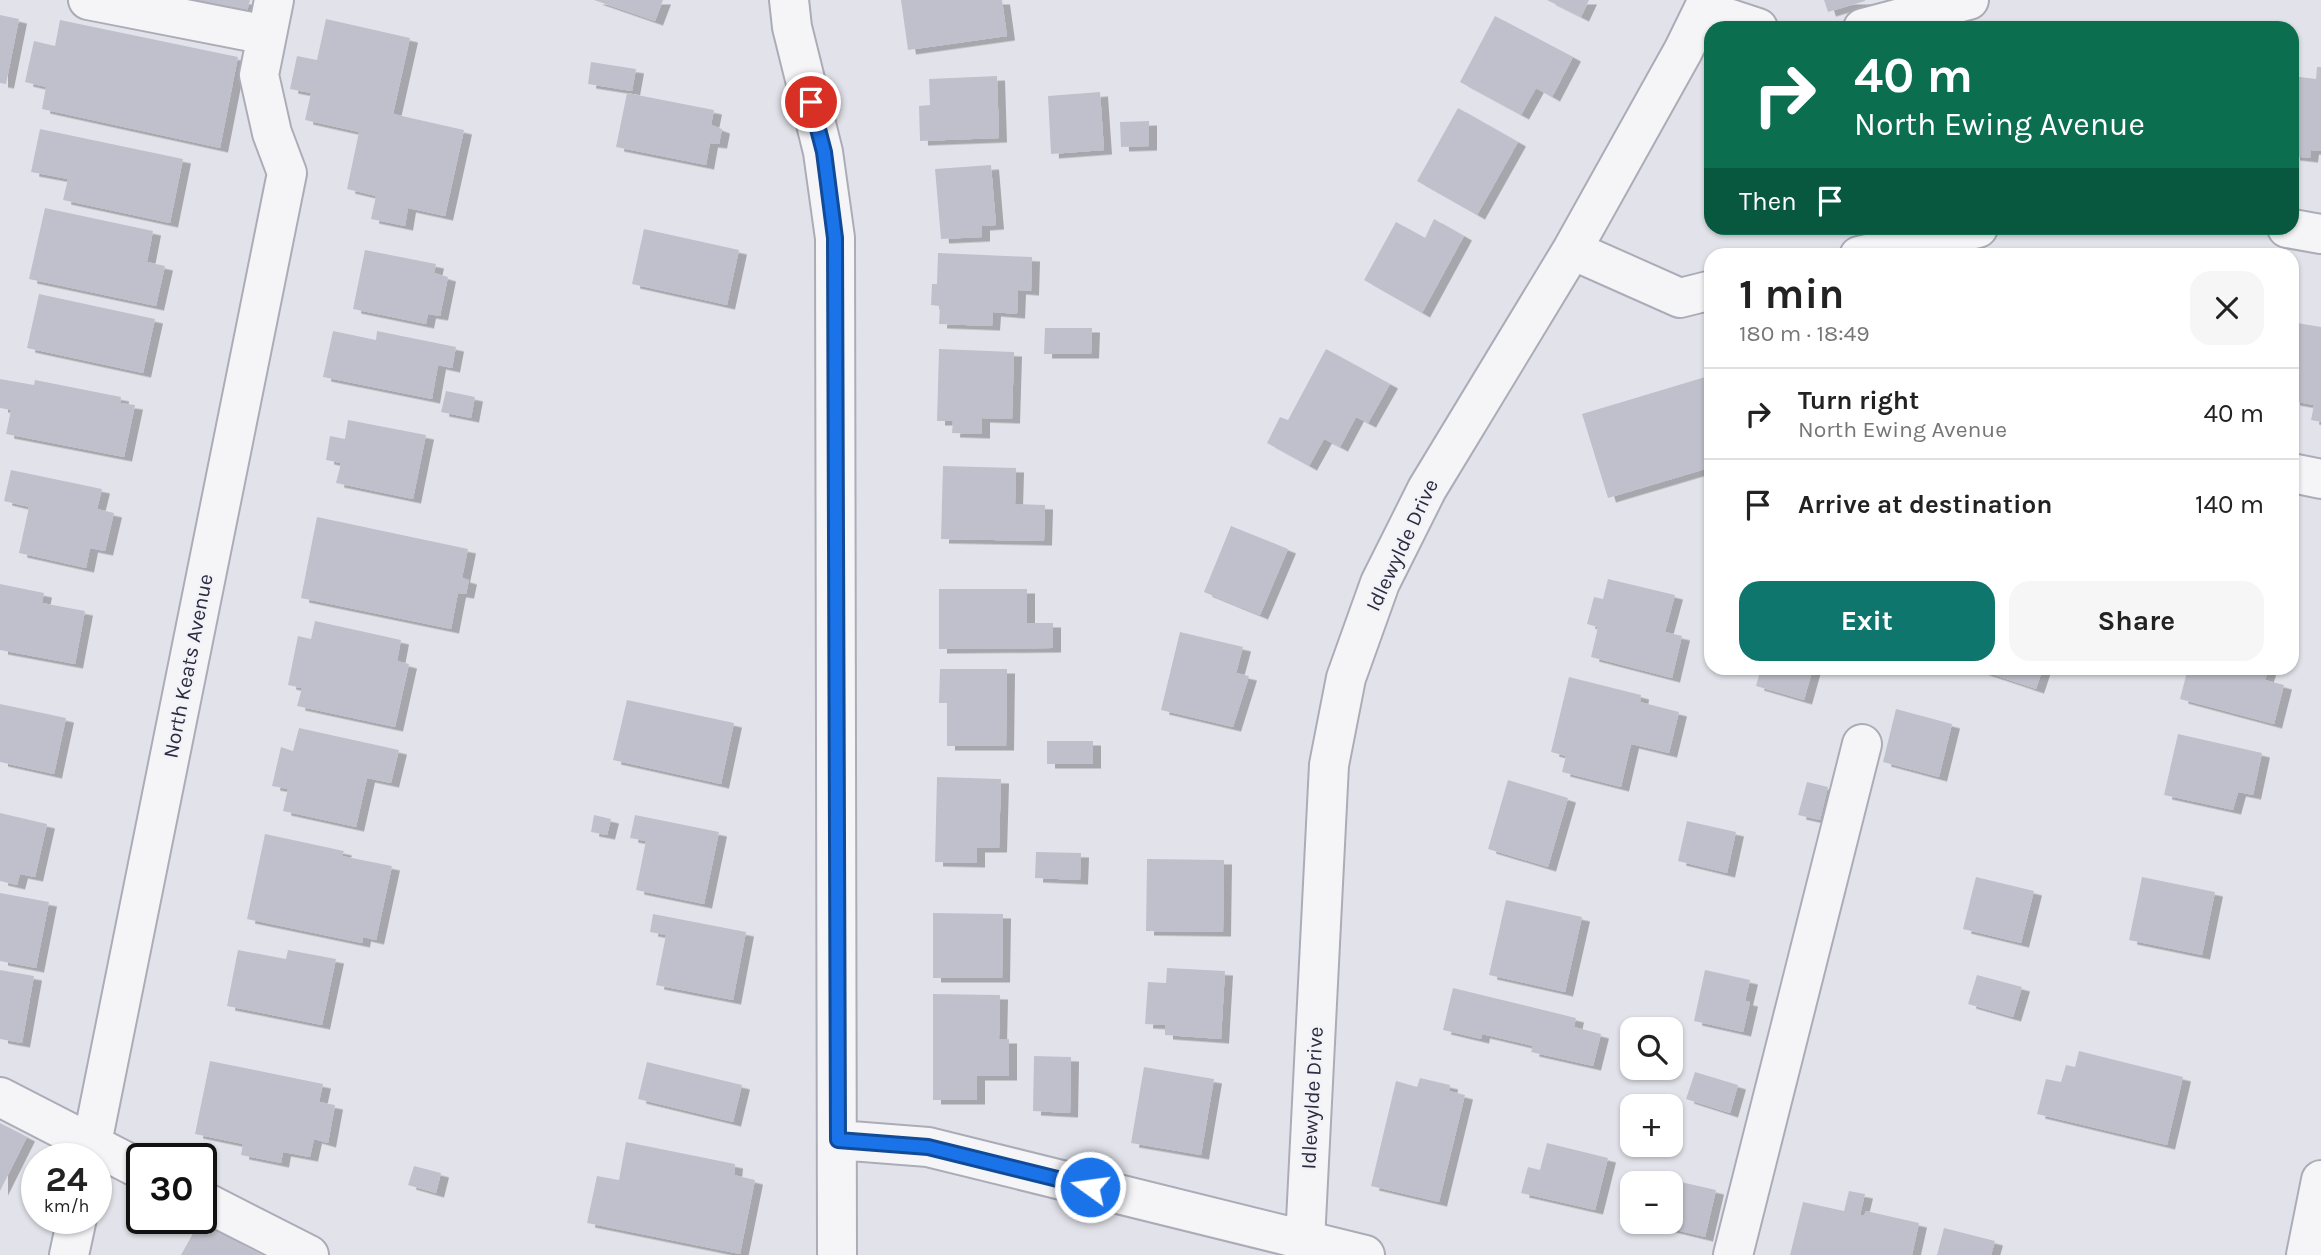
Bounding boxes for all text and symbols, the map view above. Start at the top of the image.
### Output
text: 40 m [1854,47,1973,104]
icon: right [1739,49,1830,140]
pin [781,72,841,132]
icon: arrive [792,83,830,121]
text: North Ewing Avenue [1854,106,2145,143]
icon: arrive [1811,182,1849,220]
text: Then [1739,186,1797,217]
text: 1 min [1739,269,1844,319]
button: close [2190,271,2264,345]
text: 180 m · 18:49 [1739,320,1870,347]
text: Turn right [1798,385,1919,416]
icon: right [1739,395,1777,433]
text: 40 m [2204,398,2264,429]
text: North Ewing Avenue [1798,416,2007,443]
street label: Idlewylde Drive [1361,475,1443,615]
icon: arrive [1739,486,1777,524]
text: Arrive at destination [1798,489,2052,520]
text: 140 m [2195,489,2264,520]
street label: North Keats Avenue [158,572,218,760]
button: Exit [1739,581,1995,661]
button: Share [2009,581,2264,661]
map controls [1620,1017,1683,1234]
button: search [1620,1017,1683,1080]
street label: Idlewylde Drive [1296,1026,1328,1170]
button: + [1620,1094,1683,1157]
speed limit sign: 30 [126,1143,217,1234]
position arrow [1053,1150,1127,1224]
text: 24 [46,1159,88,1200]
button: − [1620,1171,1683,1234]
text: km/h [44,1195,89,1217]

